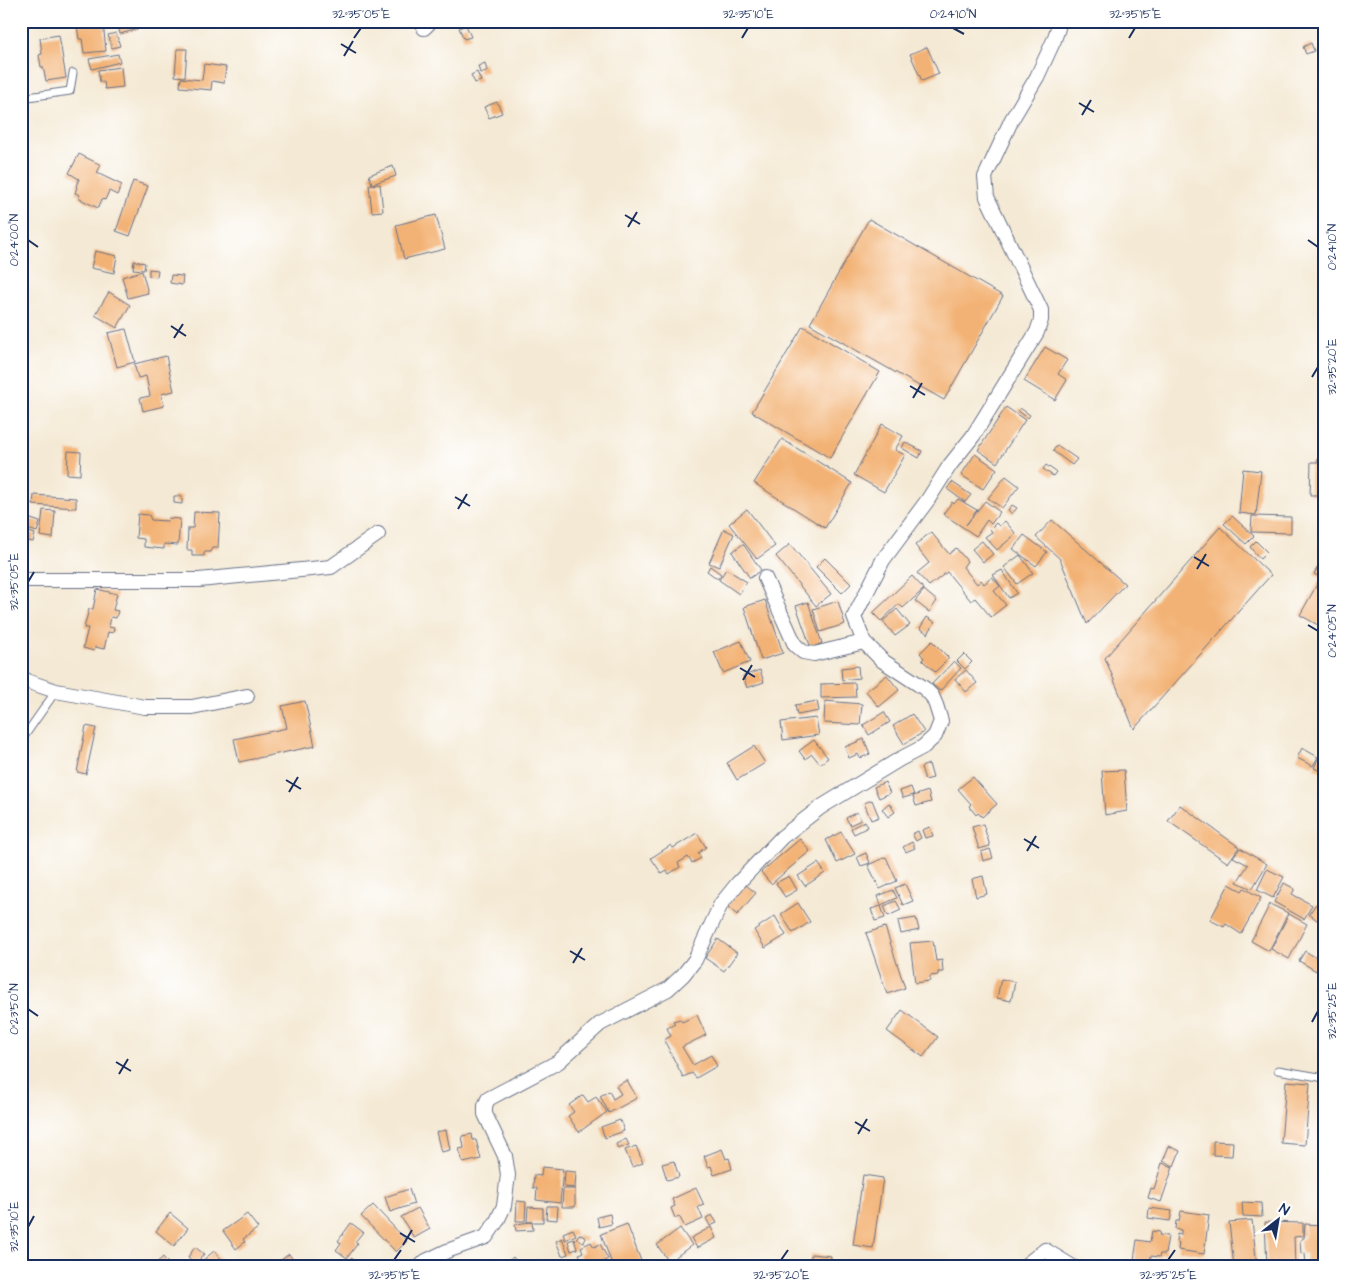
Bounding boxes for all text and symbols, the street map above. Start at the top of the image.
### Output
text: 32°35'05"E [332,6,390,23]
text: 32°35'10"E [722,6,774,23]
text: 0°24'10"N [930,6,977,23]
text: 32°35'15"E [1109,6,1161,23]
text: 0°24'00"N [6,213,23,266]
text: 0°24'10"N [1324,223,1341,270]
text: 32°35'20"E [1324,339,1341,395]
text: 32°35'05"E [6,553,23,611]
text: 0°24'05"N [1324,604,1341,658]
text: 32°35'25"E [1324,982,1341,1040]
text: 0°23'50"N [6,983,23,1035]
north arrow [1254,1196,1304,1246]
text: N [1275,1199,1293,1221]
text: 32°35'10"E [6,1201,23,1253]
text: 32°35'15"E [368,1267,420,1284]
text: 32°35'20"E [753,1267,809,1284]
text: 32°35'25"E [1139,1267,1197,1284]

